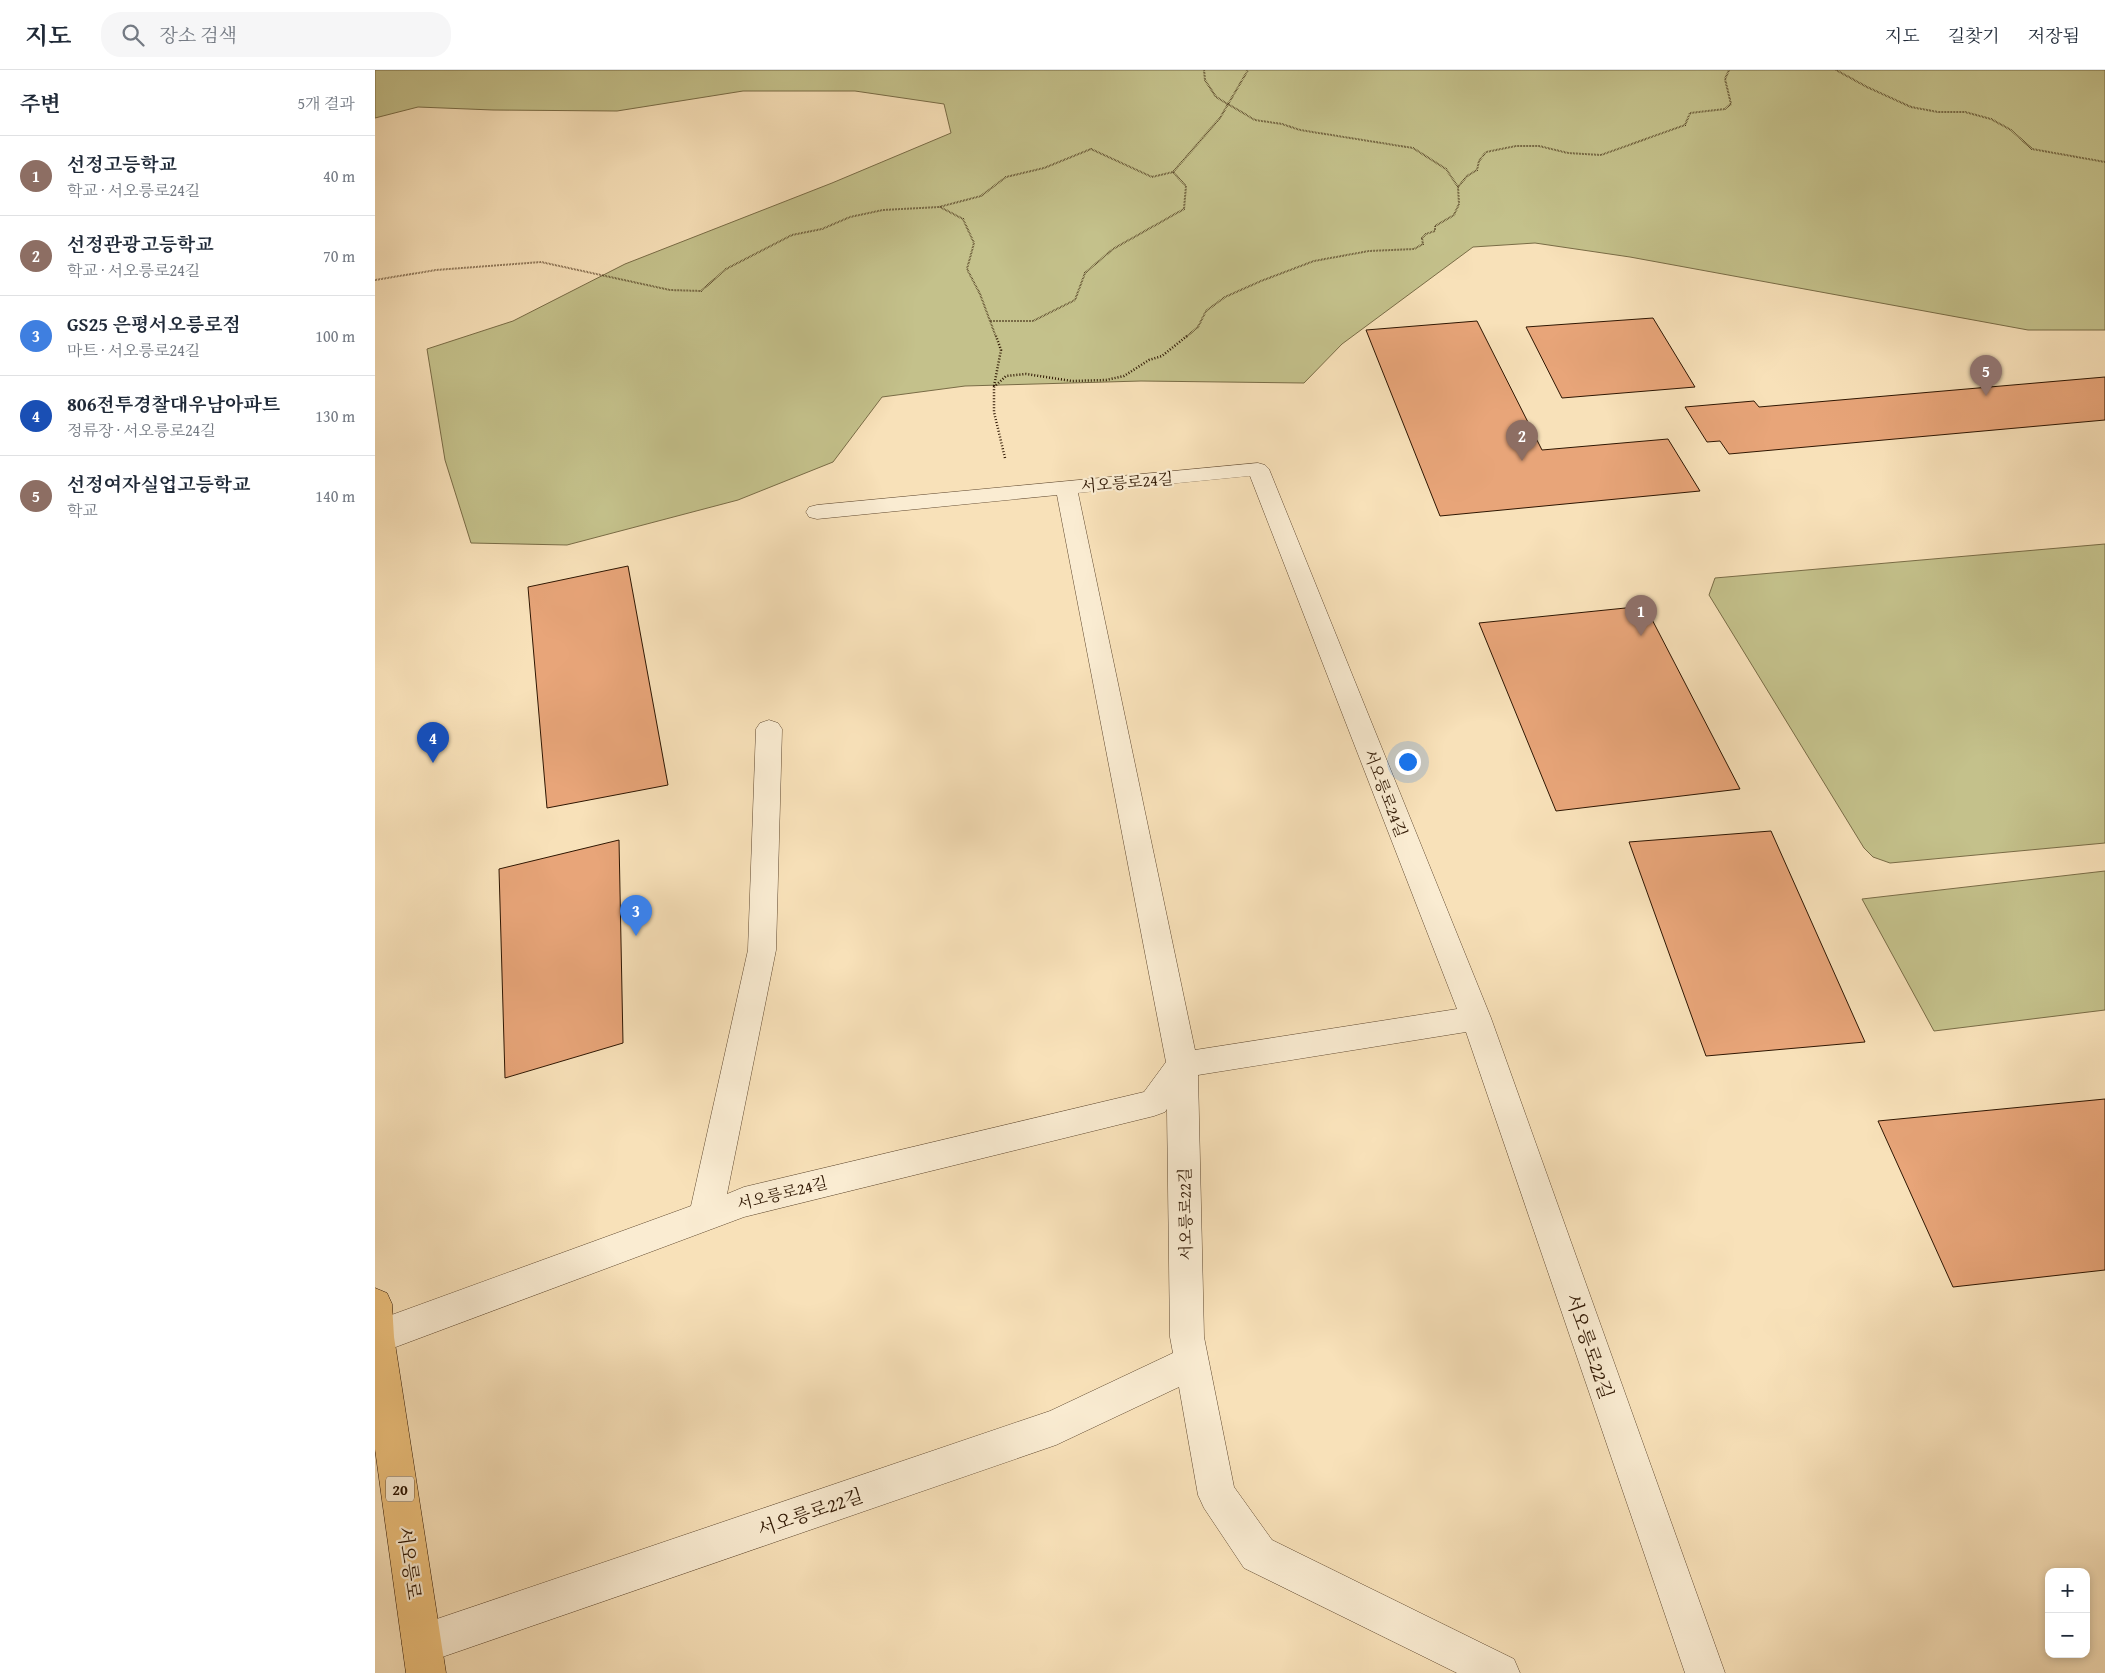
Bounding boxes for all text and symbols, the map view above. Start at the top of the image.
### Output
search box [101,12,451,57]
text: 지도 [25,18,71,53]
icon: search [119,21,147,49]
text: 장소 검색 [159,21,237,49]
text: 지도 [1885,22,1920,49]
text: 길찾기 [1948,22,2000,49]
text: 저장됨 [2028,22,2080,49]
text: 주변 [20,88,61,119]
text: 5개 결과 [297,91,355,115]
text: 선정고등학교 [67,150,177,178]
text: 1 [32,164,40,188]
text: 40 m [323,164,355,188]
text: 학교 · 서오릉로24길 [67,178,200,202]
text: 선정관광고등학교 [67,230,214,258]
text: 2 [32,244,40,268]
text: 70 m [323,244,355,268]
text: 학교 · 서오릉로24길 [67,258,200,282]
text: GS25 은평서오릉로점 [67,310,241,338]
text: 3 [32,324,40,348]
text: 100 m [315,324,355,348]
text: 마트 · 서오릉로24길 [67,338,200,362]
pin: 5 [1970,355,2002,396]
text: 806전투경찰대우남아파트 [67,390,280,418]
text: 4 [32,404,40,428]
text: 130 m [315,404,355,428]
text: 정류장 · 서오릉로24길 [67,418,216,442]
pin: 2 [1506,420,1538,461]
street label: 서오릉로24길 [1080,466,1174,498]
text: 선정여자실업고등학교 [67,470,251,498]
text: 5 [32,484,40,508]
text: 140 m [315,484,355,508]
text: 학교 [67,498,98,522]
pin: 1 [1625,595,1657,636]
pin: 4 [417,722,449,763]
street label: 서오릉로24길 [1358,745,1414,841]
your location [1395,749,1421,775]
pin: 3 [620,895,652,936]
street label: 서오릉로22길 [1172,1167,1198,1261]
street label: 서오릉로24길 [734,1170,830,1216]
street label: 서오릉로22길 [1559,1289,1621,1403]
road number: 20 [386,1476,414,1502]
street label: 서오릉로22길 [753,1481,867,1543]
street label: 서오릉로 [391,1525,429,1601]
map controls [2045,1568,2090,1658]
button: + [2045,1568,2090,1613]
button: − [2045,1613,2090,1658]

